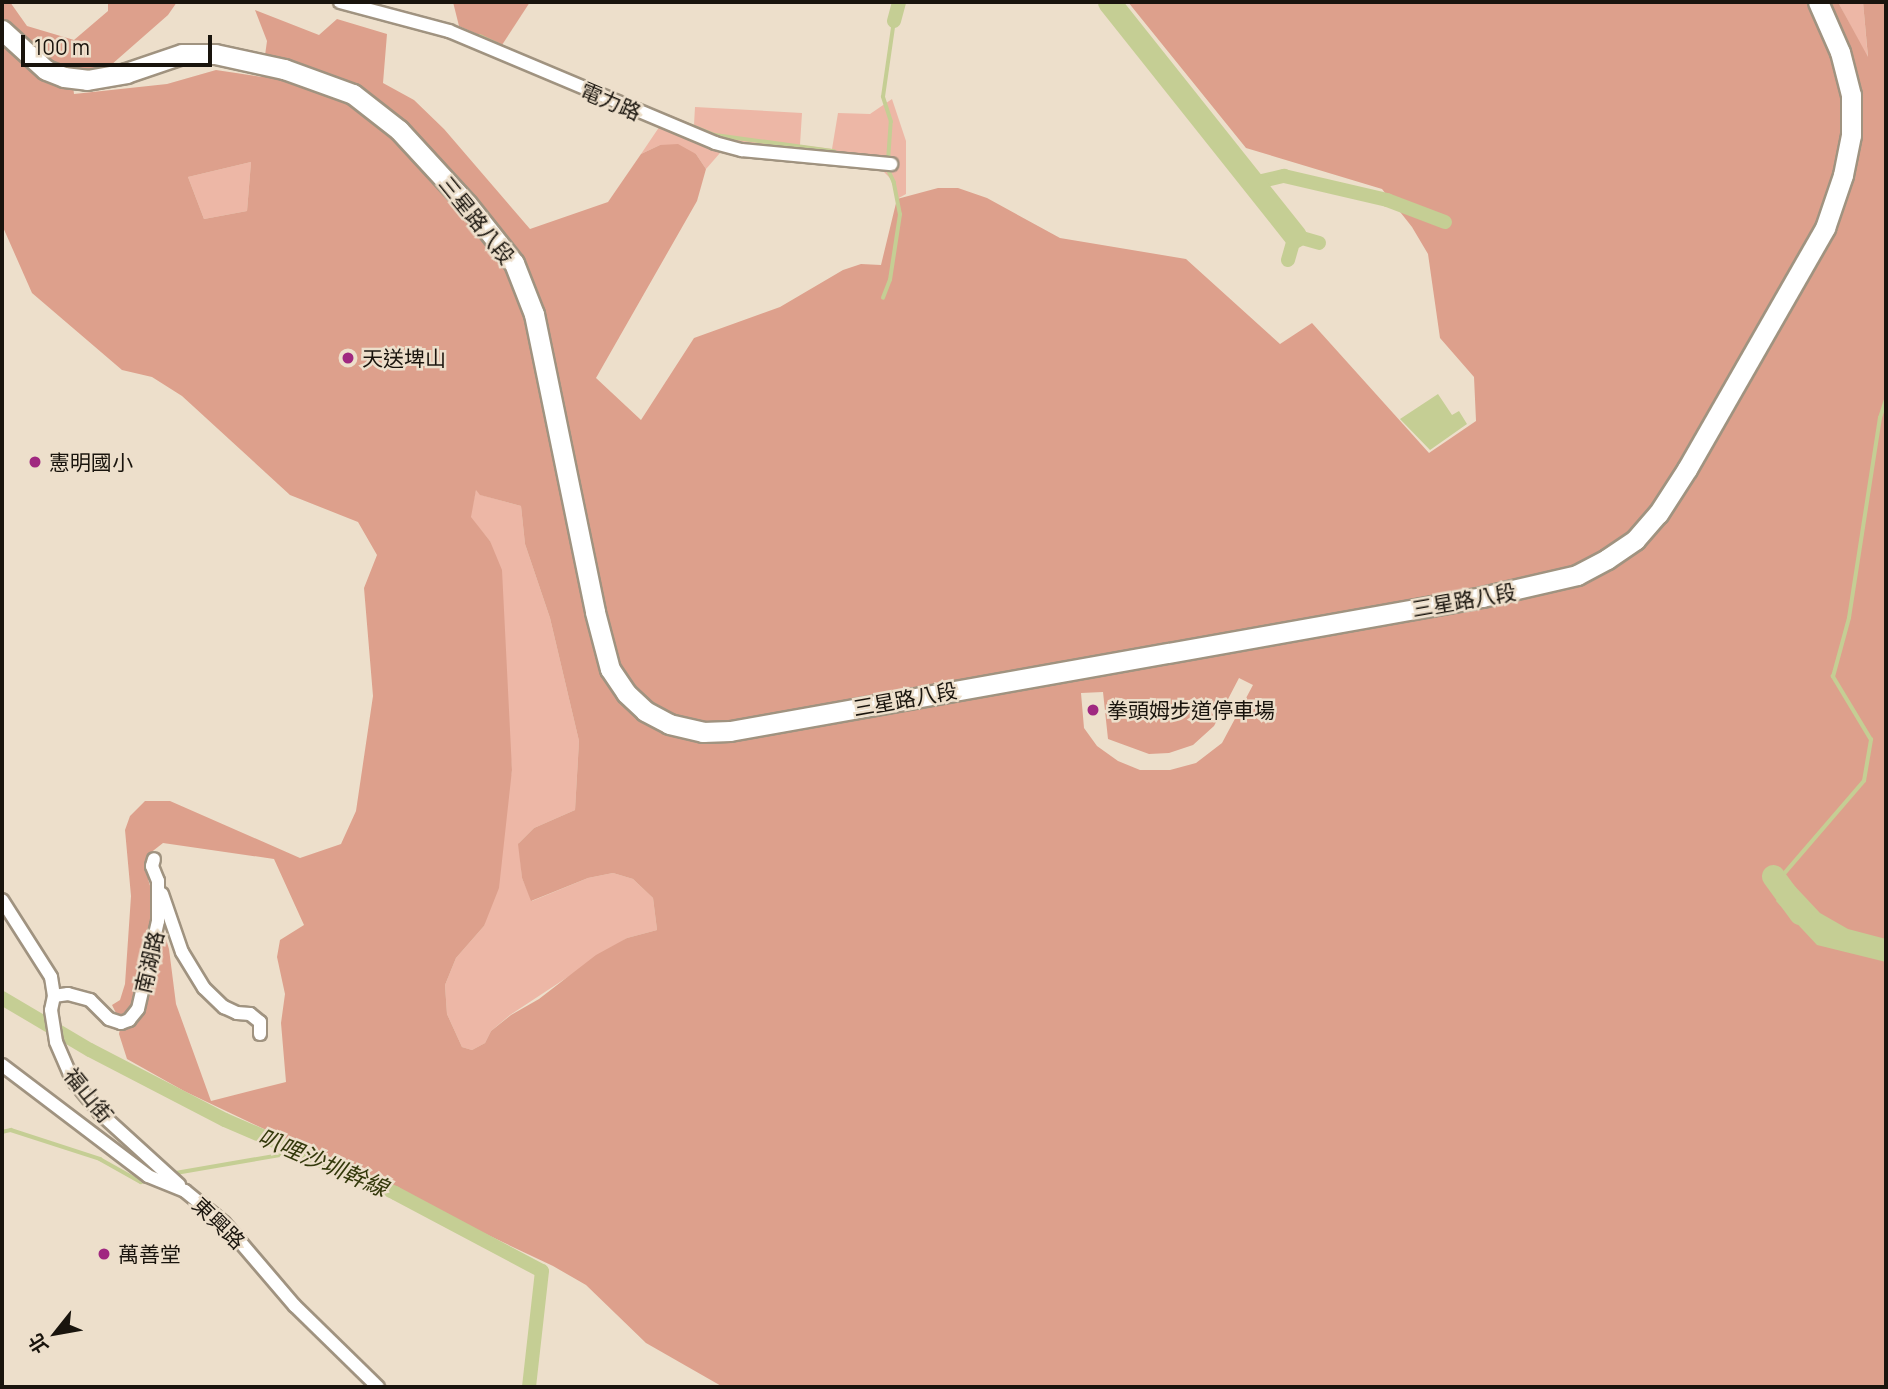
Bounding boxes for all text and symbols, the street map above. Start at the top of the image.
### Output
scale bar [24,21,215,65]
text: 100 m [34,33,90,61]
street label: 電力路 [577,77,645,125]
street label: 三星路八段 [434,171,520,269]
place label: 天送埤山 [362,345,446,371]
marker: 天送埤山 [340,350,356,366]
place label: 憲明國小 [49,449,133,475]
marker: 憲明國小 [27,454,43,470]
street label: 三星路八段 [1410,578,1518,622]
street label: 三星路八段 [851,677,959,721]
place label: 拳頭姆步道停車場 [1107,697,1275,723]
marker: 拳頭姆步道停車場 [1085,702,1101,718]
street label: 南湖路 [130,928,168,996]
street label: 福山街 [59,1063,119,1127]
water label: 叭哩沙圳幹線 [254,1122,392,1202]
street label: 東興路 [188,1192,250,1254]
place label: 萬善堂 [118,1241,181,1267]
marker: 萬善堂 [96,1246,112,1262]
north arrow [21,1298,91,1368]
text: 北 [22,1329,54,1359]

